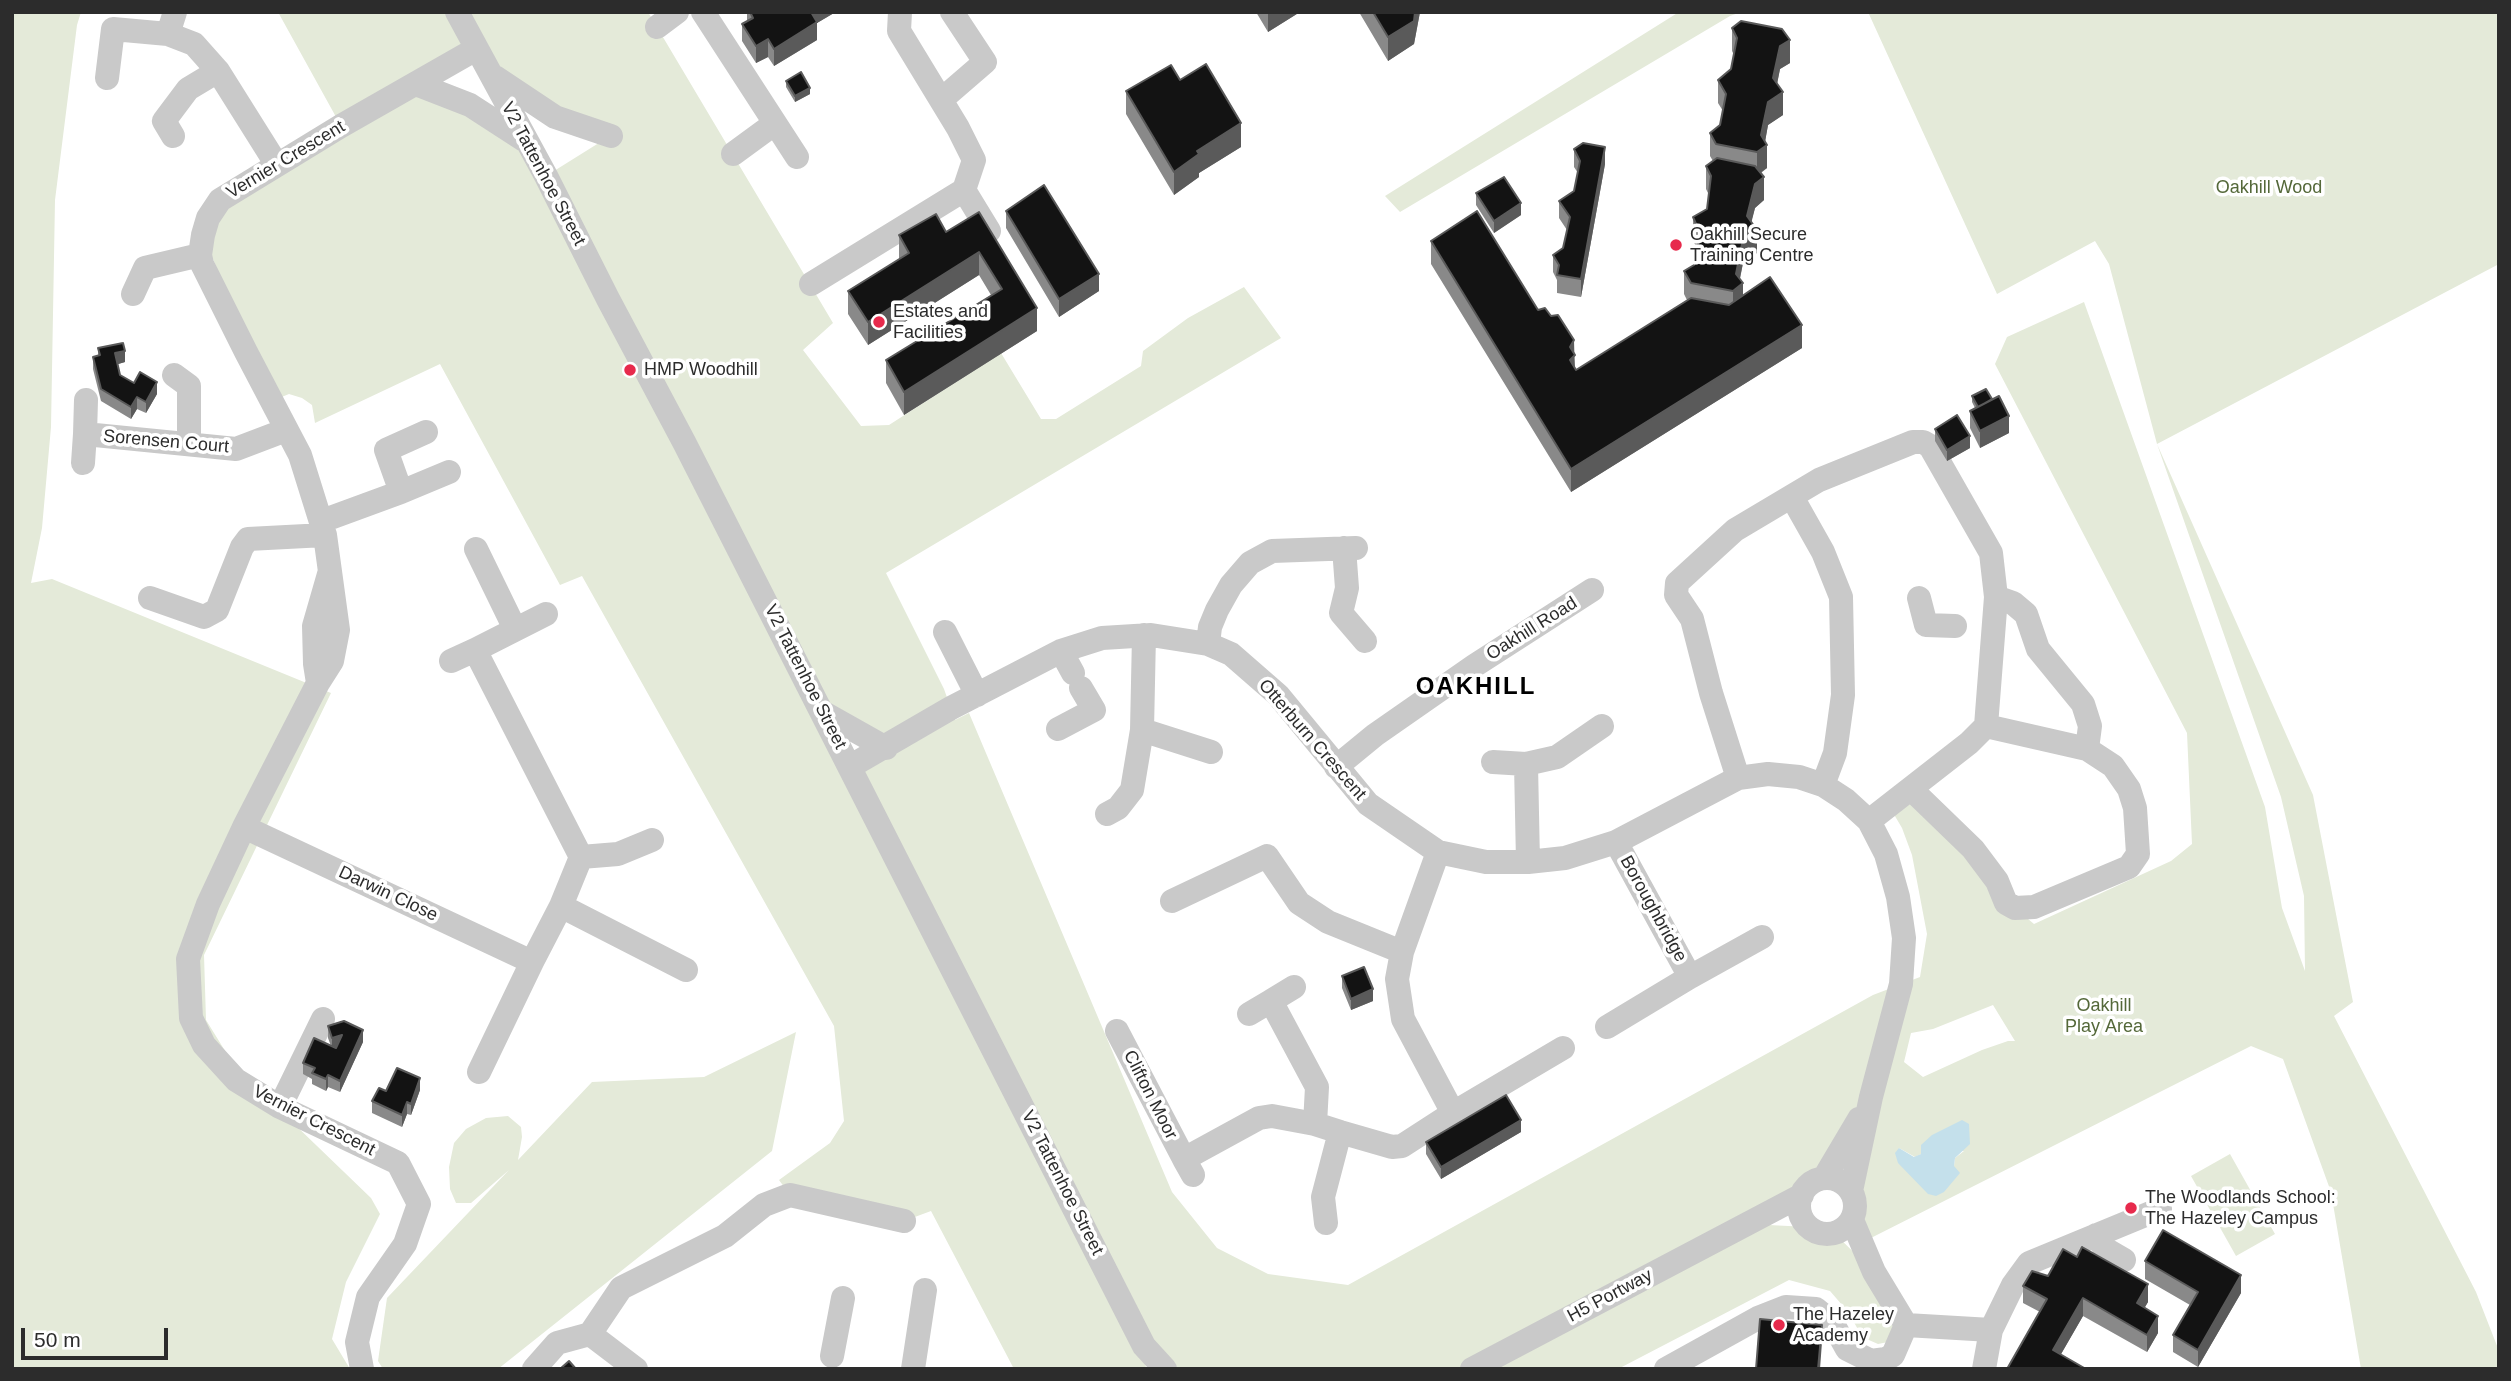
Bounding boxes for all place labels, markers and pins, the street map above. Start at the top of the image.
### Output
place label: Oakhill Secure Training Centre [1690,224,1813,266]
marker: Oakhill Secure Training Centre [1668,237,1684,253]
place label: Estates and Facilities [893,301,988,344]
marker: Estates and Facilities [871,314,887,330]
place label: HMP Woodhill [644,359,758,381]
marker: HMP Woodhill [622,362,638,378]
place label: The Woodlands School: The Hazeley Campus [2145,1187,2336,1230]
marker: The Woodlands School: The Hazeley Campus [2123,1200,2139,1216]
place label: The Hazeley Academy [1793,1304,1894,1346]
marker: The Hazeley Academy [1771,1317,1787,1333]

